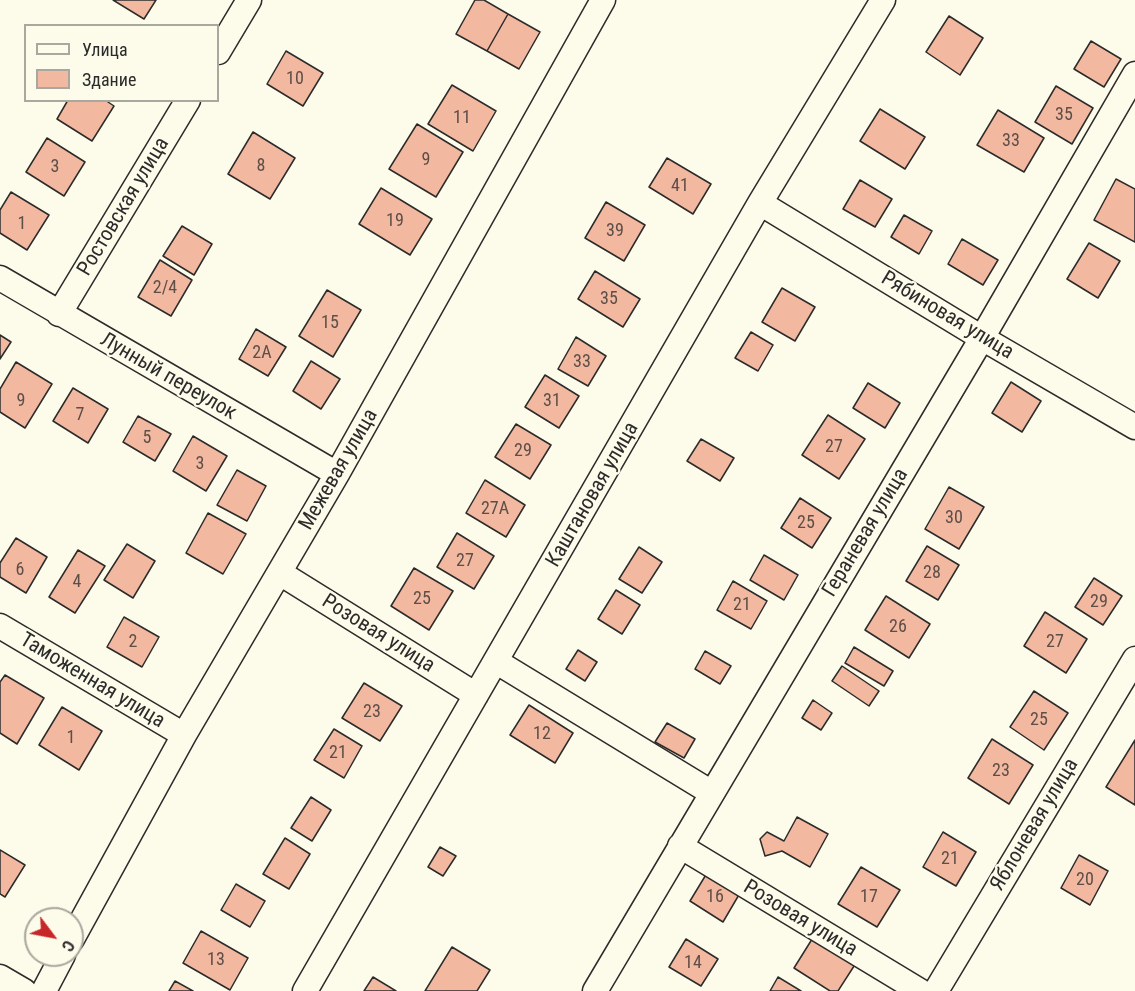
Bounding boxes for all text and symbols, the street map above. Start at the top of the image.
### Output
legend [24,24,219,102]
text: Улица [82,39,128,60]
house number: 10 [286,68,304,90]
text: Здание [82,69,136,90]
house number: 35 [1055,104,1073,126]
house number: 11 [453,107,471,129]
house number: 33 [1002,130,1020,152]
street label: Ростовская улица [73,133,175,281]
house number: 9 [422,149,430,171]
house number: 8 [257,155,265,177]
house number: 3 [51,156,59,178]
house number: 41 [671,175,689,197]
house number: 19 [386,210,404,232]
house number: 1 [18,213,26,235]
house number: 39 [606,220,624,242]
street label: Рябиновая улица [876,267,1018,365]
house number: 2/4 [153,277,177,299]
house number: 35 [600,288,618,310]
house number: 15 [321,312,339,334]
street label: Лунный переулок [95,328,241,426]
house number: 2А [252,342,272,364]
house number: 33 [573,351,591,373]
house number: 9 [17,390,25,412]
house number: 31 [543,390,561,412]
house number: 7 [76,404,84,426]
street label: Межевая улица [294,405,384,535]
street label: Каштановая улица [541,418,645,572]
house number: 5 [143,427,151,449]
house number: 27 [825,436,843,458]
house number: 29 [514,440,532,462]
house number: 3 [196,453,204,475]
street label: Гераневая улица [818,464,914,602]
house number: 27А [481,498,509,520]
house number: 30 [945,507,963,529]
house number: 25 [797,512,815,534]
house number: 27 [456,550,474,572]
house number: 6 [16,559,24,581]
house number: 28 [923,562,941,584]
house number: 4 [73,571,81,593]
house number: 25 [413,588,431,610]
street label: Розовая улица [317,589,439,679]
house number: 29 [1090,591,1108,613]
house number: 21 [733,594,751,616]
house number: 26 [889,616,907,638]
street label: Таможенная улица [15,628,169,734]
house number: 2 [129,631,137,653]
house number: 27 [1046,631,1064,653]
house number: 23 [363,701,381,723]
house number: 25 [1030,709,1048,731]
house number: 12 [533,723,551,745]
house number: 1 [67,727,75,749]
house number: 21 [329,742,347,764]
street label: Яблоневая улица [986,754,1084,896]
house number: 23 [992,760,1010,782]
house number: 21 [941,848,959,870]
house number: 20 [1076,869,1094,891]
street label: Розовая улица [738,875,862,963]
house number: 16 [706,886,724,908]
house number: 17 [860,886,878,908]
north arrow [24,907,84,967]
text: С [58,937,78,955]
house number: 13 [207,949,225,971]
house number: 14 [684,952,702,974]

